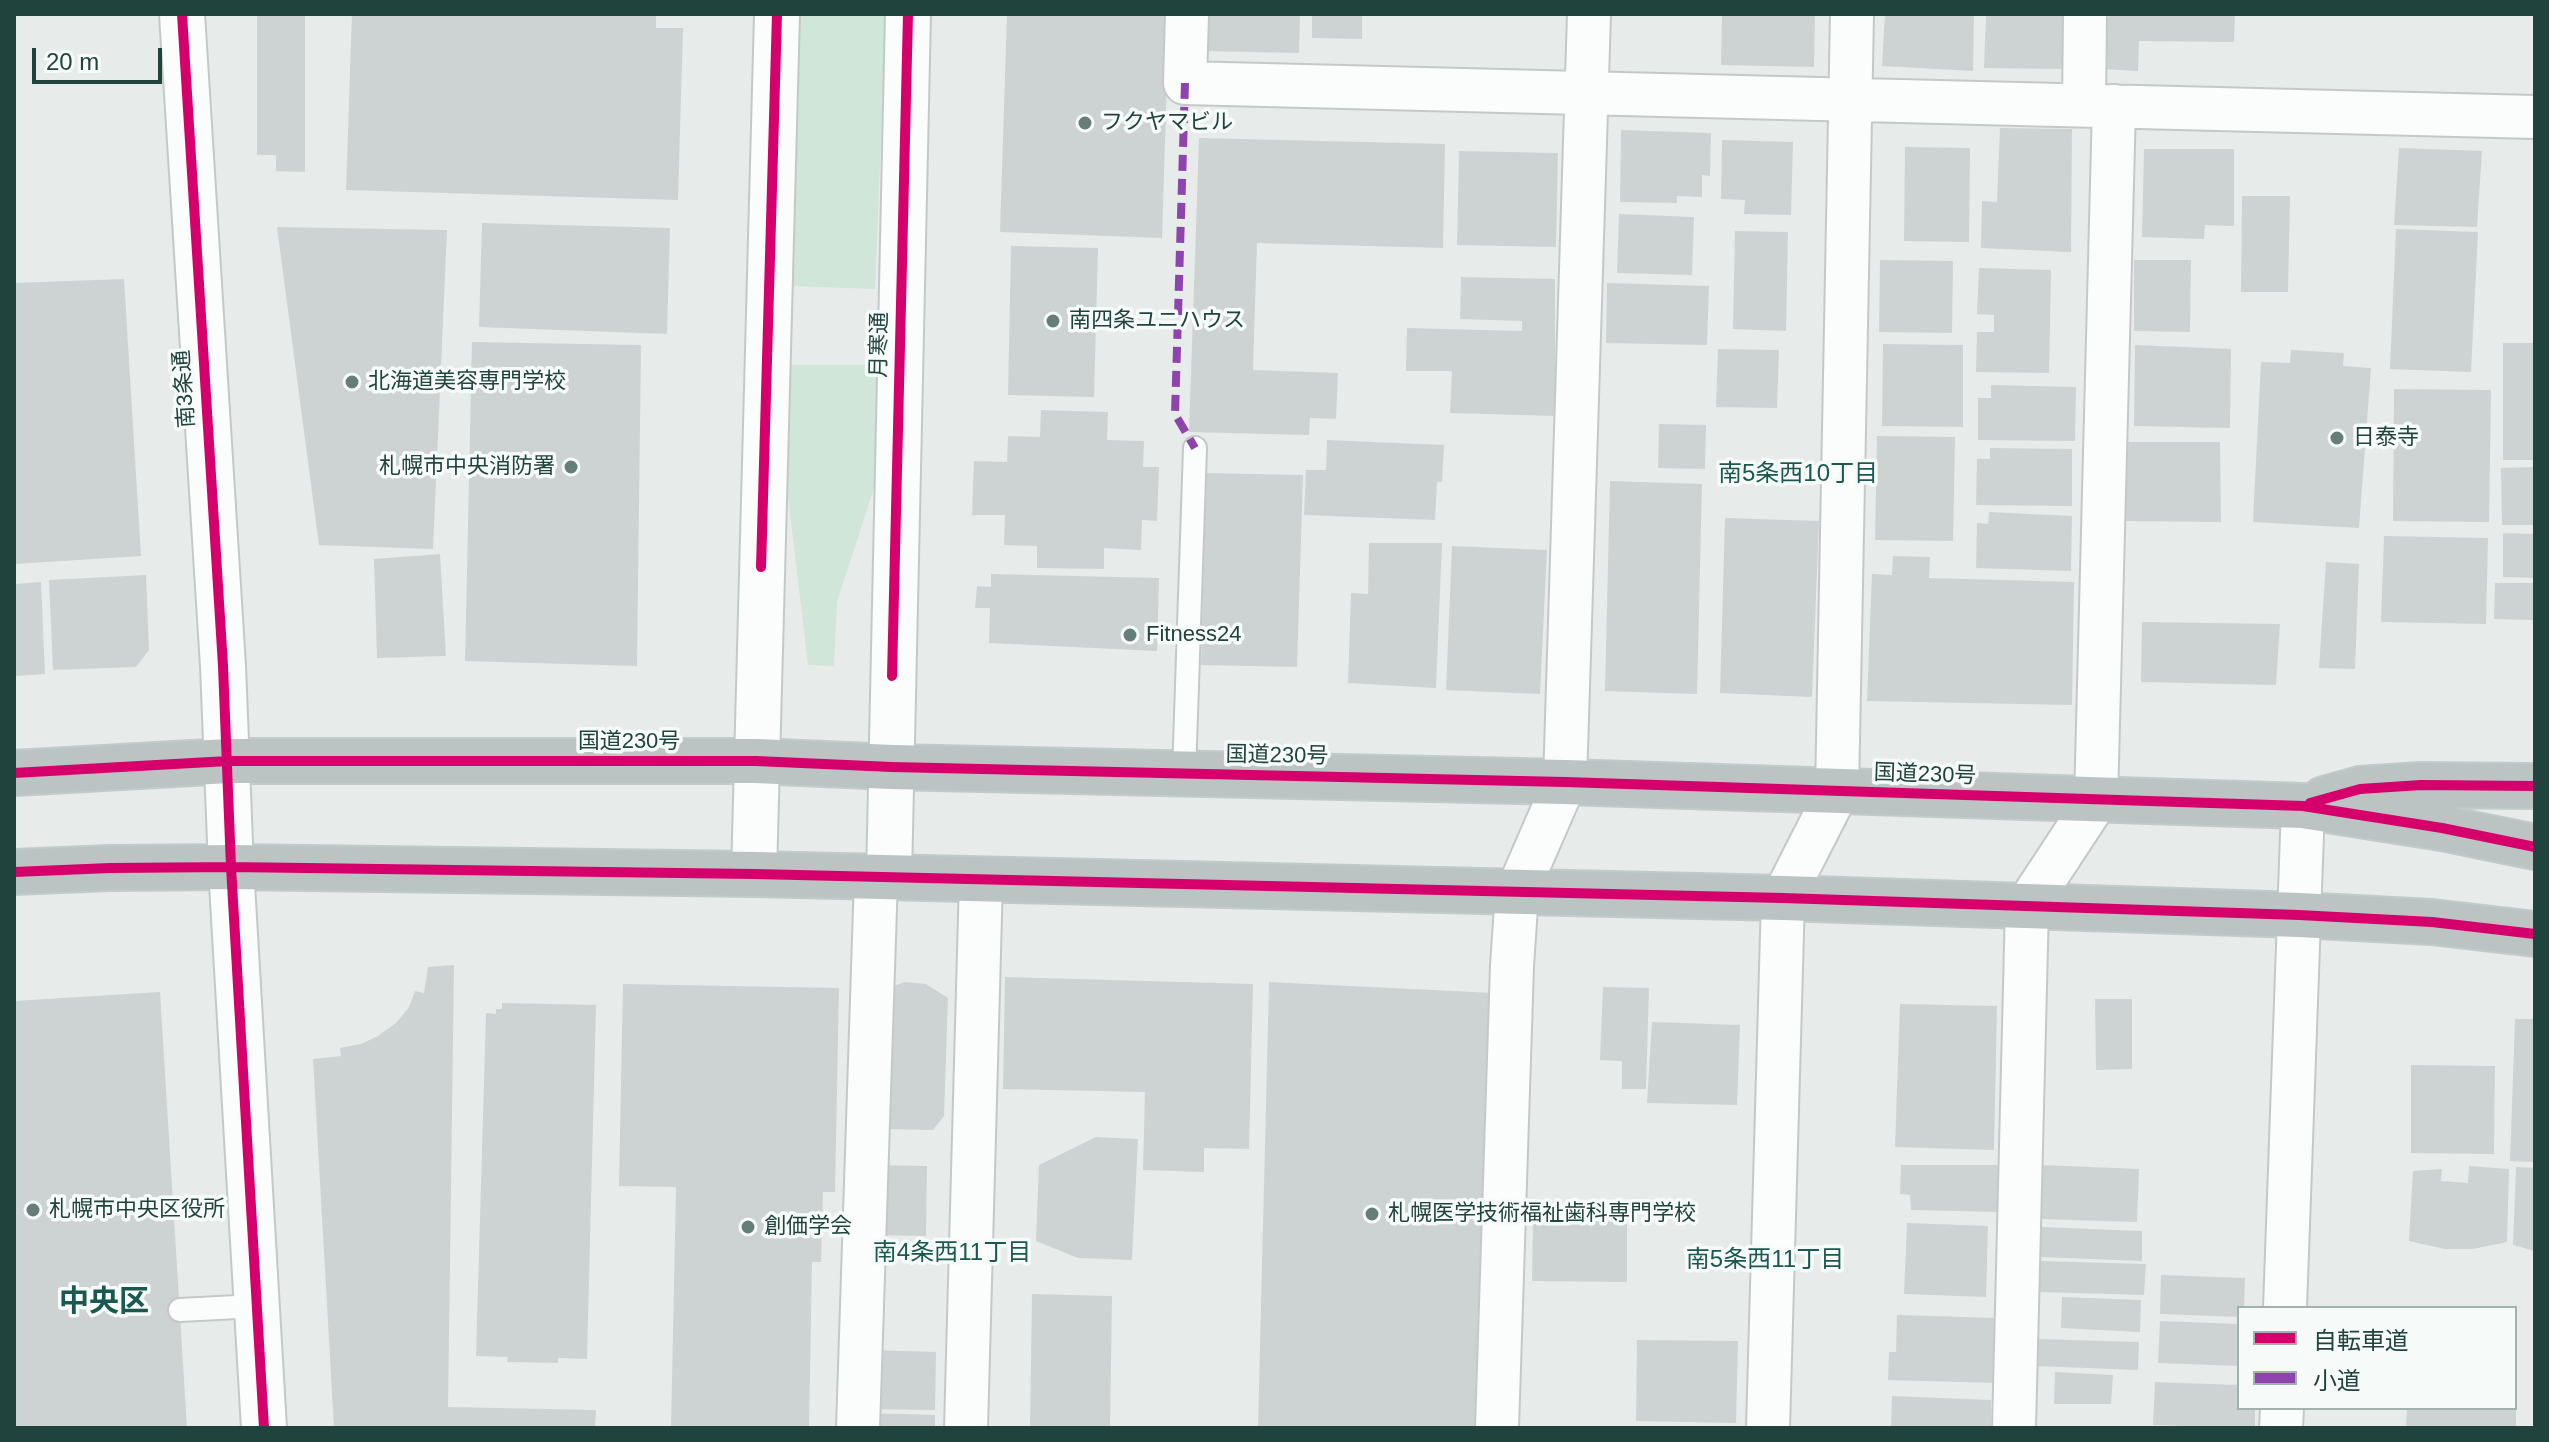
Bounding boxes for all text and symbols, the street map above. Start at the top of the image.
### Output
scale bar [36,32,166,82]
text: 20 m [46,48,99,75]
place label: フクヤマビル [1101,110,1233,136]
marker: フクヤマビル [1076,114,1094,132]
place label: 南四条ユニハウス [1069,308,1245,334]
street label: 月寒通 [866,312,894,378]
marker: 南四条ユニハウス [1044,312,1062,330]
street label: 南3条通 [169,349,201,429]
place label: 北海道美容専門学校 [368,369,566,395]
marker: 北海道美容専門学校 [343,373,361,391]
place label: 日泰寺 [2353,425,2419,451]
marker: 日泰寺 [2328,429,2346,447]
place label: 札幌市中央消防署 [379,454,555,480]
marker: 札幌市中央消防署 [562,458,580,476]
district label: 南5条西10丁目 [1718,460,1878,488]
place label: Fitness24 [1146,622,1241,648]
marker: Fitness24 [1121,626,1139,644]
street label: 国道230号 [578,729,680,755]
street label: 国道230号 [1225,742,1329,770]
street label: 国道230号 [1873,760,1977,790]
place label: 札幌市中央区役所 [49,1197,225,1223]
marker: 札幌市中央区役所 [24,1201,42,1219]
place label: 札幌医学技術福祉歯科専門学校 [1388,1201,1696,1227]
marker: 札幌医学技術福祉歯科専門学校 [1363,1205,1381,1223]
place label: 創価学会 [764,1214,852,1240]
marker: 創価学会 [739,1218,757,1236]
district label: 南4条西11丁目 [873,1239,1031,1267]
district label: 南5条西11丁目 [1686,1246,1844,1274]
district label: 中央区 [59,1285,149,1321]
legend [2237,1306,2517,1410]
text: 自転車道 [2313,1327,2409,1354]
text: 小道 [2313,1367,2361,1394]

